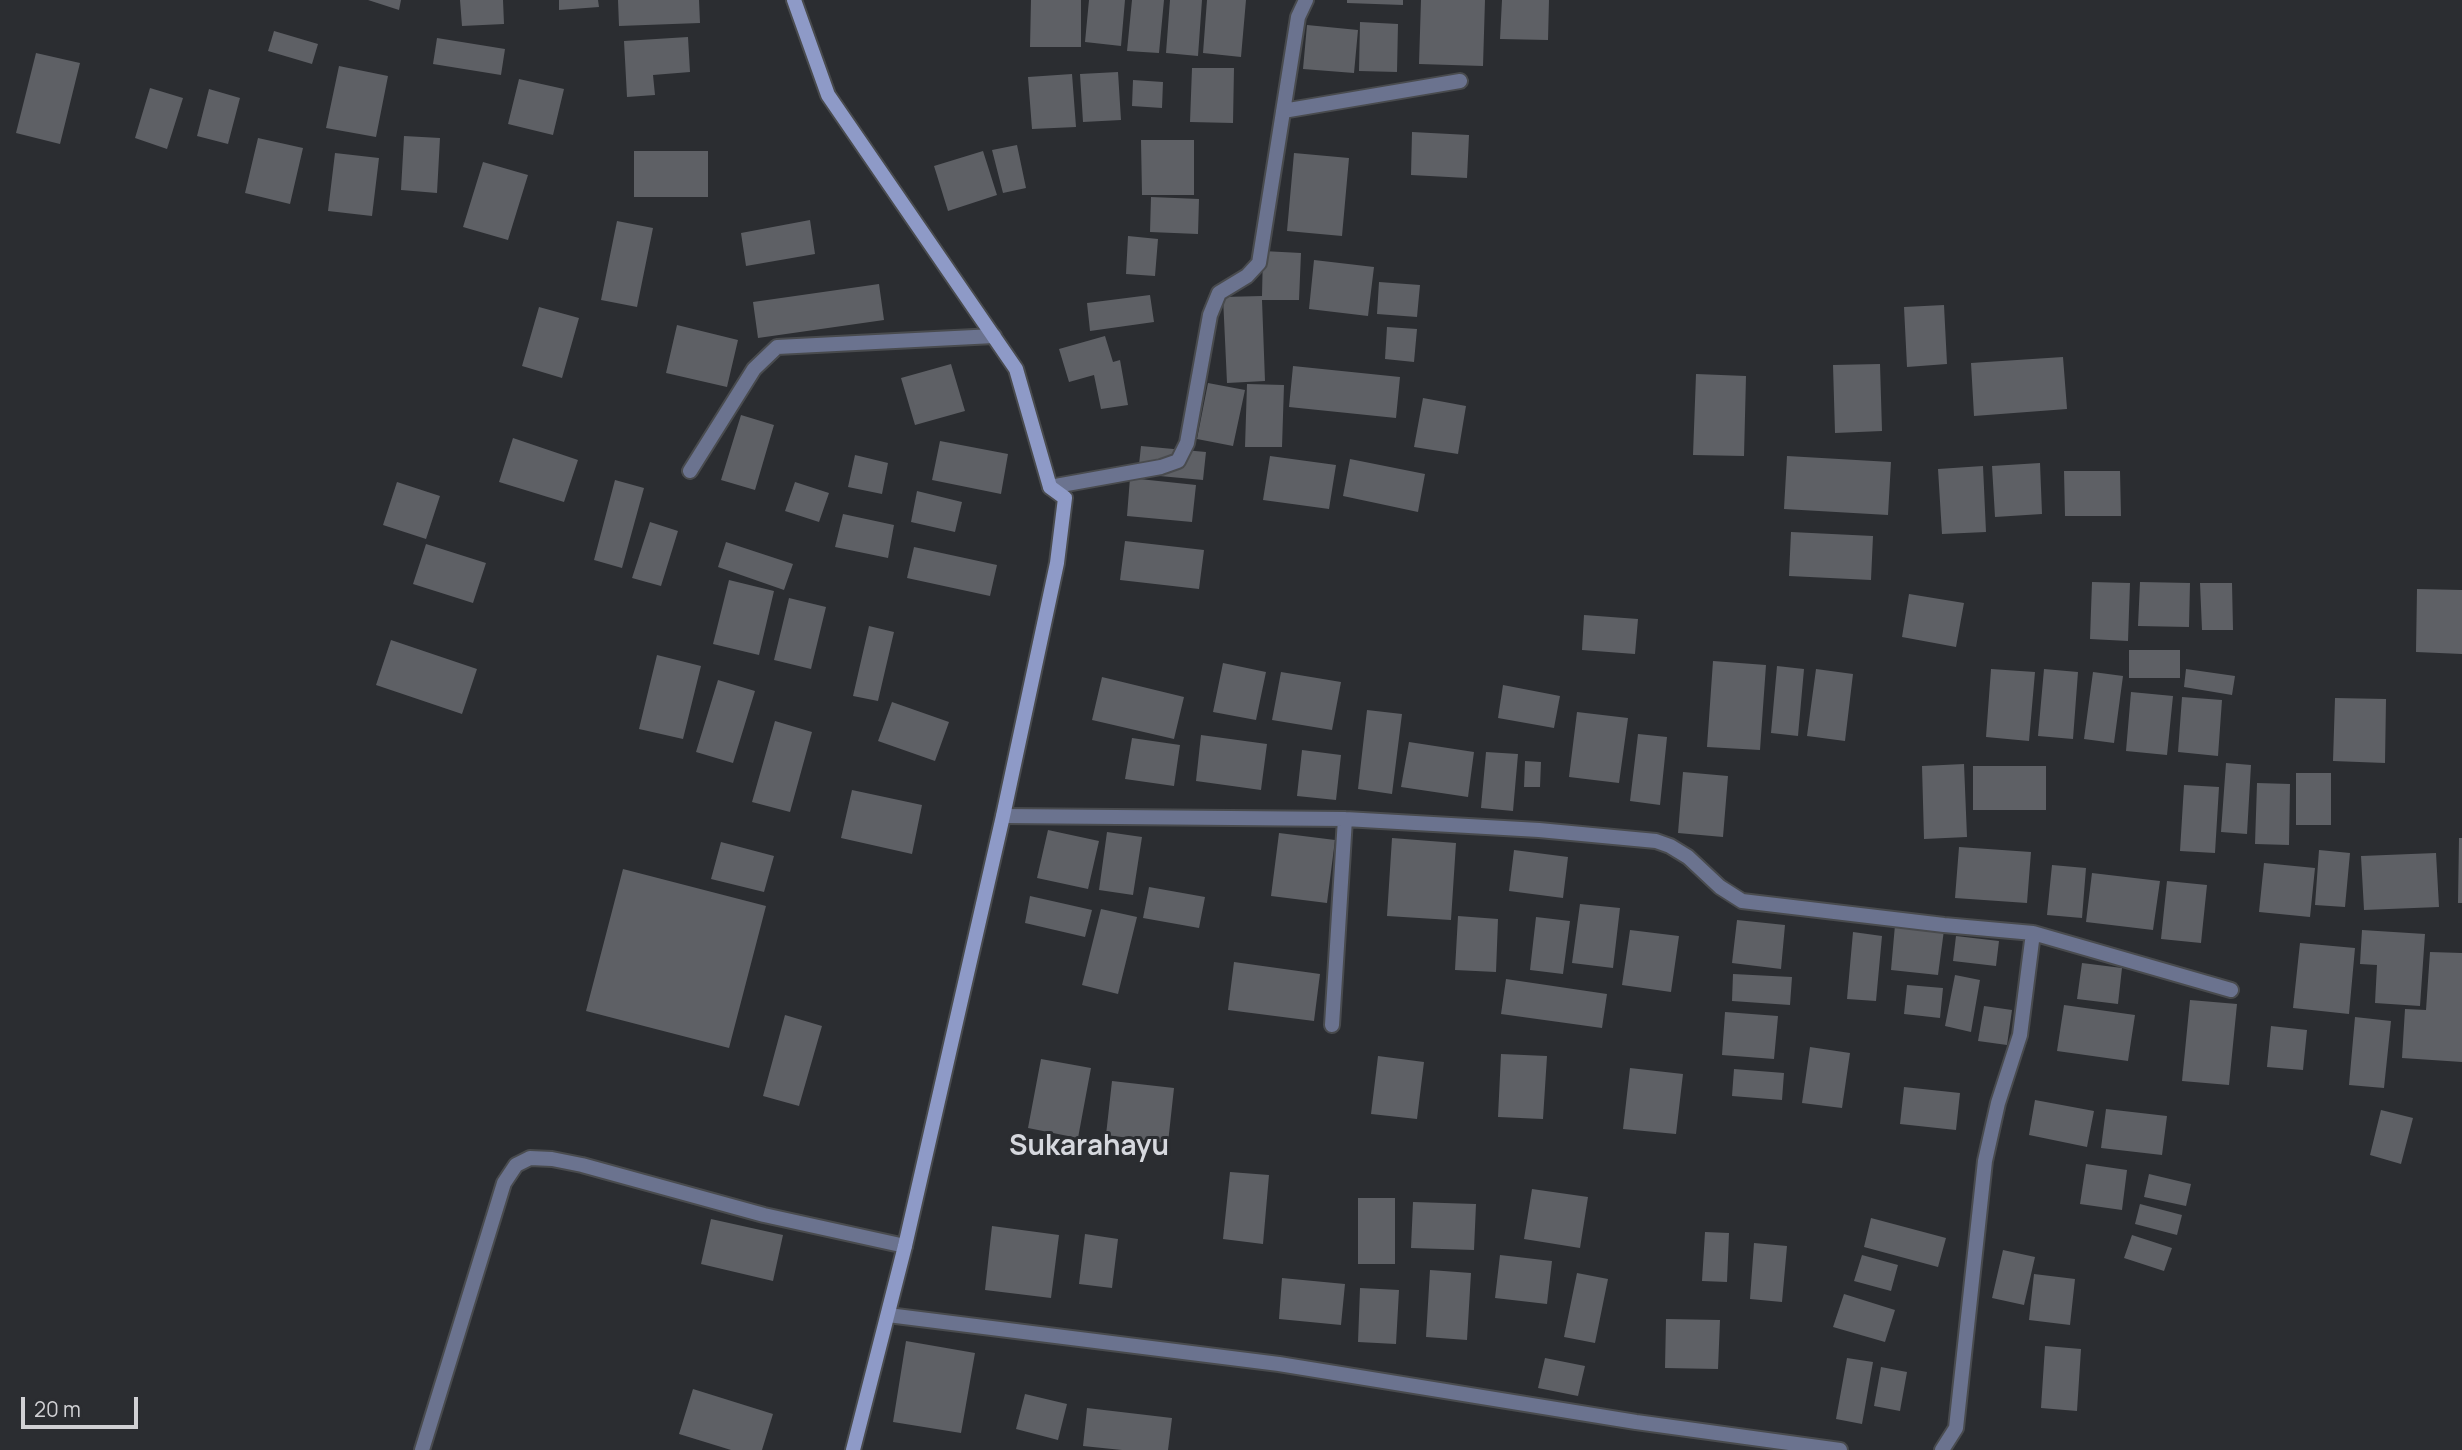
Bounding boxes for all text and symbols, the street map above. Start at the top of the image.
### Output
district label: Sukarahayu [1009,1130,1169,1164]
scale bar [24,1384,142,1428]
text: 20 m [34,1395,81,1423]

